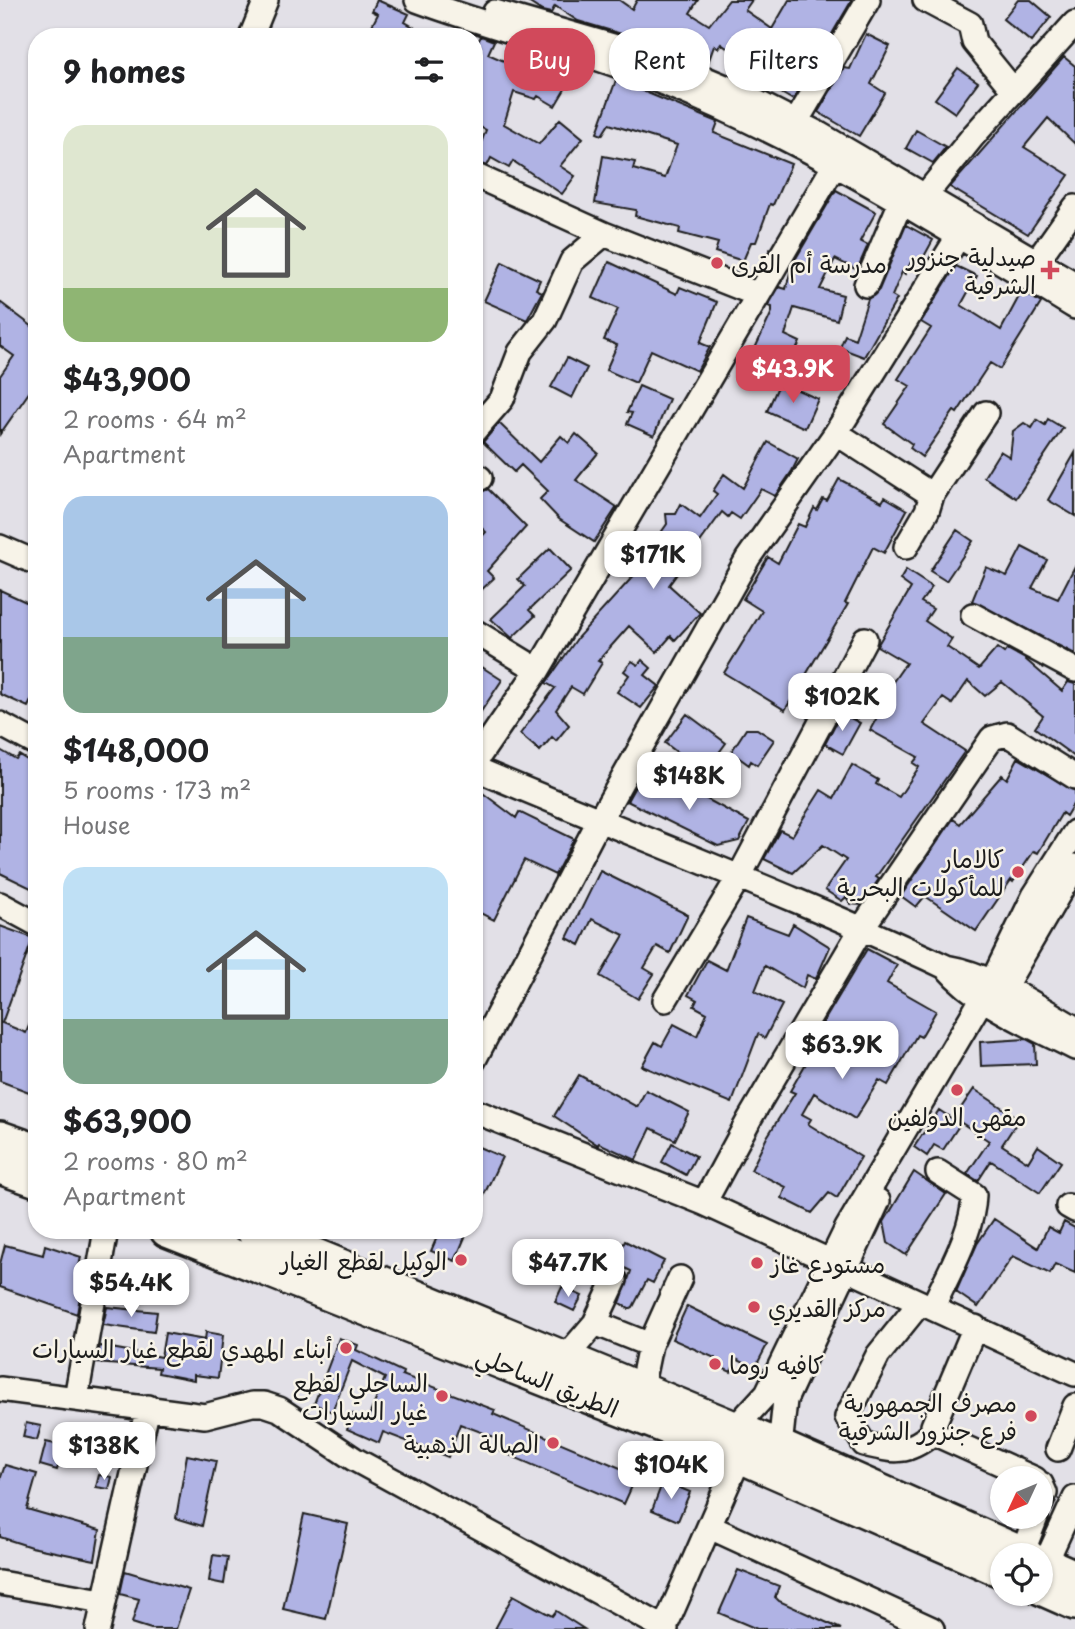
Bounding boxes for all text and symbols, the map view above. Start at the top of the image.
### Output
chip: Buy [504,28,595,91]
chip: Rent [609,28,710,91]
chip: Filters [724,28,843,91]
text: 9 homes [63,48,185,93]
icon: filters [410,51,448,89]
icon: home [193,170,319,296]
place label: صيدلية جنزور الشرقية [905,238,1036,302]
place label: مدرسة أم القرى [731,245,887,283]
marker: مدرسة أم القرى [709,255,725,271]
marker: صيدلية جنزور الشرقية [1042,262,1058,278]
pin: $43.9K [736,346,850,405]
text: $43.9K [752,350,834,385]
text: $43,900 [63,356,191,401]
text: 2 rooms · 64 m² [63,401,247,436]
text: Apartment [63,436,186,471]
pin: $171K [604,532,702,591]
text: $171K [620,536,686,571]
icon: home [193,541,319,667]
pin: $102K [793,674,891,733]
text: $102K [804,678,880,713]
text: $148,000 [63,727,209,772]
pin: $148K [640,752,738,812]
text: $148K [653,757,725,792]
text: 5 rooms · 173 m² [63,772,251,807]
text: House [63,807,130,842]
place label: كالامار للمأكولات البحرية [837,840,1004,904]
marker: كالامار للمأكولات البحرية [1010,864,1026,880]
icon: home [193,912,319,1038]
pin: $63.9K [785,1021,899,1081]
text: $63.9K [802,1026,882,1061]
marker: مقهي الدولفين [949,1082,965,1098]
text: $63,900 [63,1098,192,1143]
place label: مقهي الدولفين [888,1098,1026,1139]
text: 2 rooms · 80 m² [63,1143,248,1178]
text: Apartment [63,1178,186,1213]
pin: $47.7K [511,1240,625,1299]
place label: الوكيل لقطع الغيار [278,1242,447,1279]
text: $47.7K [528,1244,608,1279]
place label: مستودع غاز [769,1245,885,1282]
marker: الوكيل لقطع الغيار [453,1252,469,1268]
marker: مستودع غاز [749,1255,765,1271]
pin: $54.4K [74,1260,188,1319]
text: $54.4K [89,1264,173,1299]
place label: مركز القديري [768,1289,886,1326]
marker: مركز القديري [746,1299,762,1315]
place label: أبناء المهدي لقطع غيار السيارات [32,1330,332,1367]
street label: الطريق الساحلي [470,1336,624,1430]
marker: أبناء المهدي لقطع غيار السيارات [338,1340,354,1356]
place label: كافيه روما [729,1346,824,1382]
marker: كافيه روما [707,1356,723,1372]
place label: الساحلي لقطع غيار السيارات [293,1364,428,1428]
place label: مصرف الجمهورية فرع جنزور الشرقية [839,1384,1017,1449]
marker: الساحلي لقطع غيار السيارات [434,1388,450,1404]
marker: مصرف الجمهورية فرع جنزور الشرقية [1023,1408,1039,1424]
pin: $138K [55,1422,153,1482]
place label: الصالة الذهبية [404,1425,539,1461]
text: $138K [68,1427,140,1462]
marker: الصالة الذهبية [545,1435,561,1451]
pin: $104K [622,1442,720,1501]
text: $104K [634,1446,708,1481]
north arrow [990,1466,1054,1530]
map controls [990,1466,1053,1606]
button: locate [990,1543,1053,1606]

